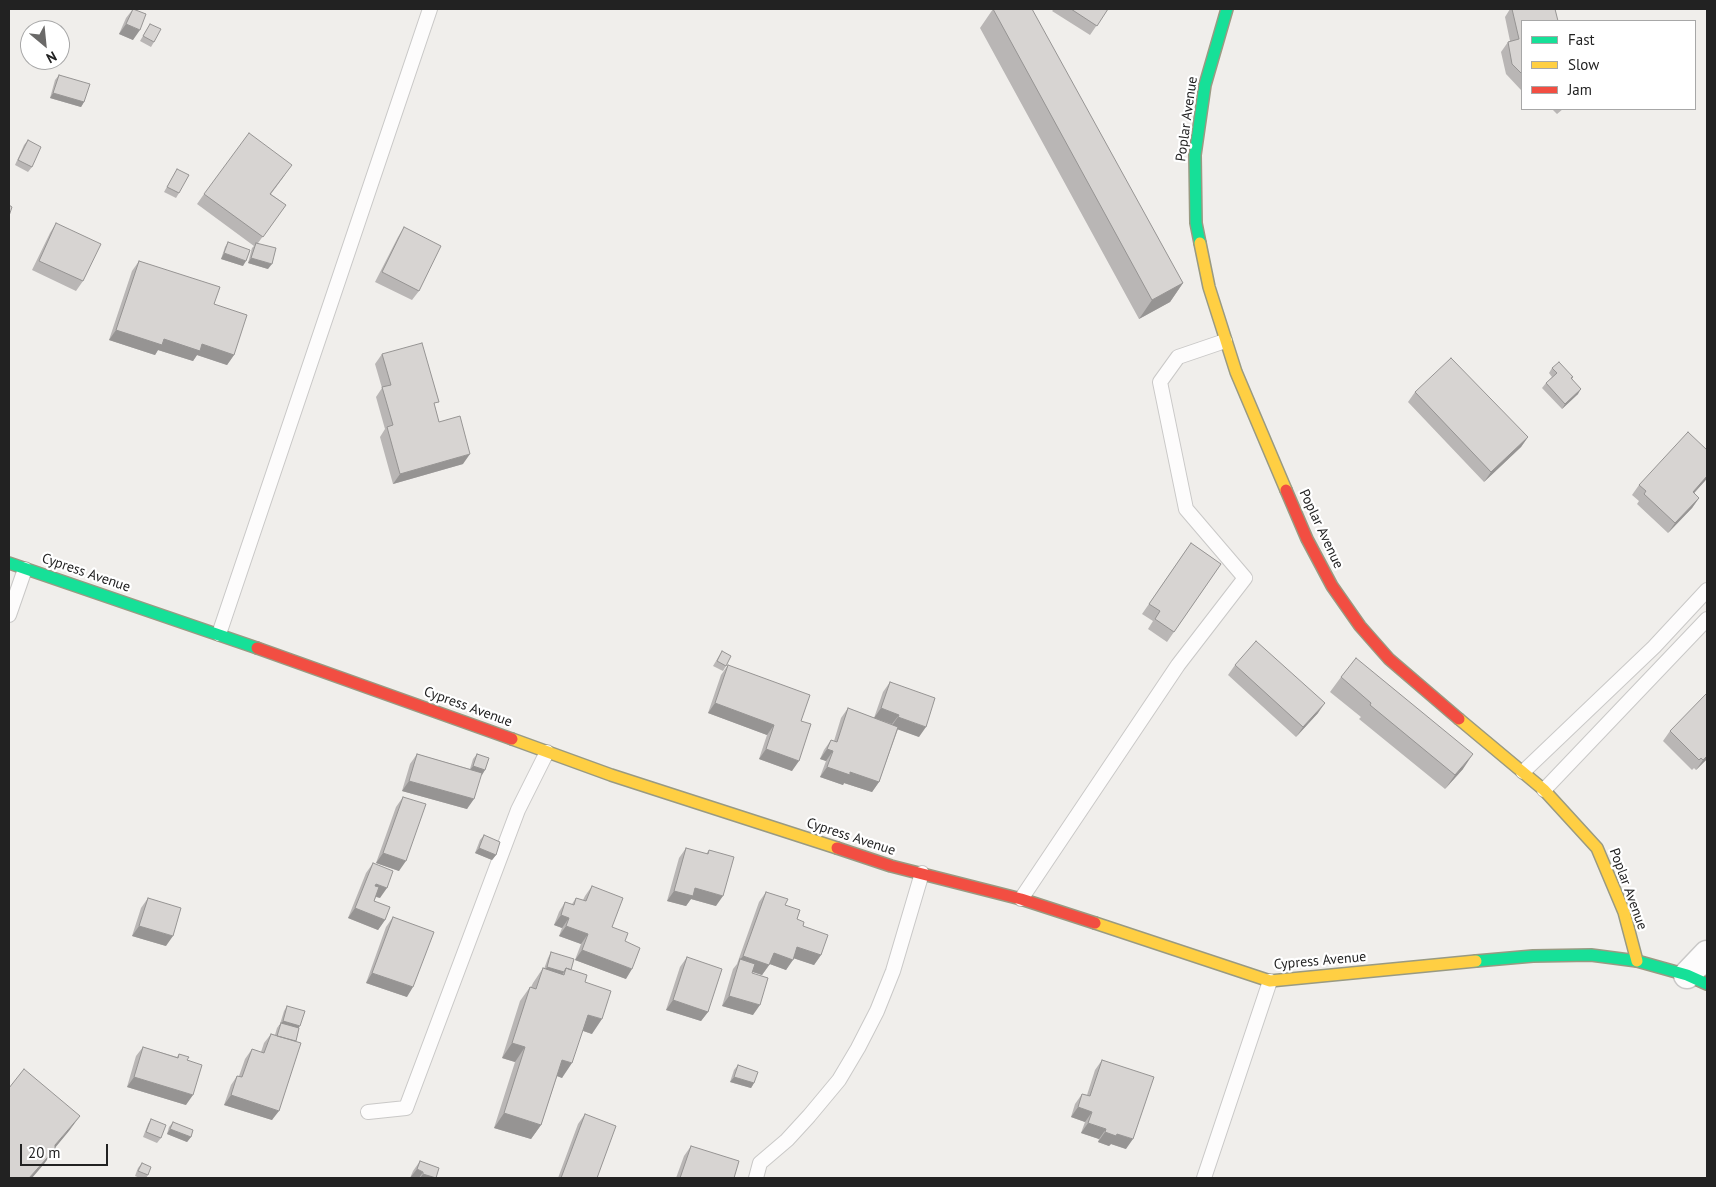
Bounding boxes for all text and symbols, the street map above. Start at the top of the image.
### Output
north arrow [20,20,70,70]
legend [1521,20,1696,110]
text: Fast [1568,30,1595,49]
text: N [43,47,60,67]
text: Slow [1568,55,1599,74]
street label: Poplar Avenue [1173,75,1201,163]
text: Jam [1568,80,1592,99]
street label: Poplar Avenue [1295,487,1347,571]
street label: Cypress Avenue [39,550,133,596]
street label: Cypress Avenue [422,683,514,731]
street label: Cypress Avenue [804,815,898,859]
street label: Poplar Avenue [1605,846,1651,932]
street label: Cypress Avenue [1273,949,1367,973]
scale bar [22,1134,110,1166]
text: 20 m [28,1143,61,1162]

